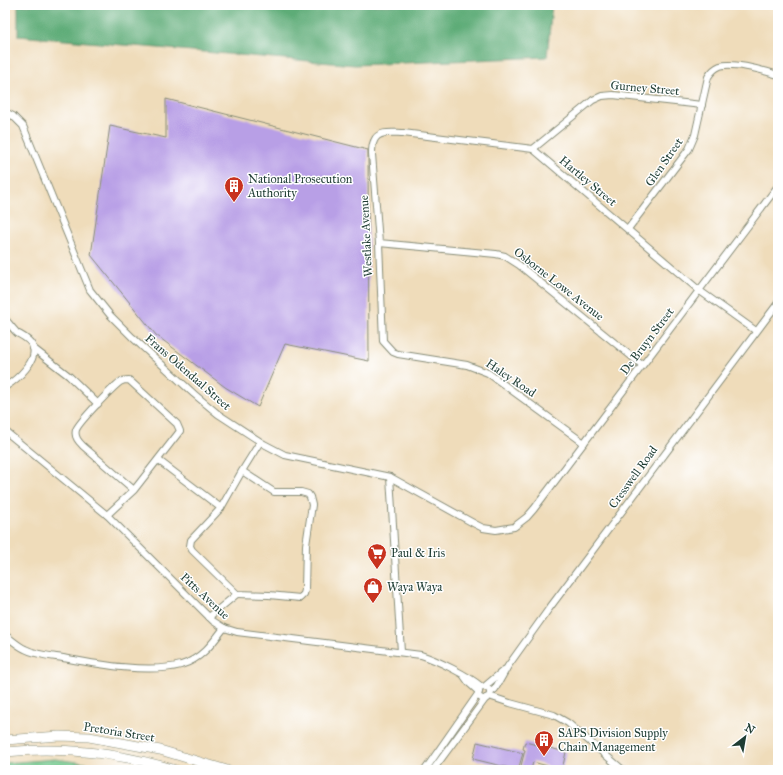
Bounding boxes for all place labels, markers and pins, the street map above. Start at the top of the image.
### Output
place label: National Prosecution Authority [247,172,353,200]
building icon: National Prosecution Authority [223,175,245,203]
supermarket icon: Paul & Iris [366,542,388,570]
place label: Paul & Iris [391,546,445,560]
shop icon: Waya Waya [362,576,384,604]
place label: Waya Waya [387,580,443,594]
place label: SAPS Division Supply Chain Management [558,726,668,755]
building icon: SAPS Division Supply Chain Management [533,729,555,757]

